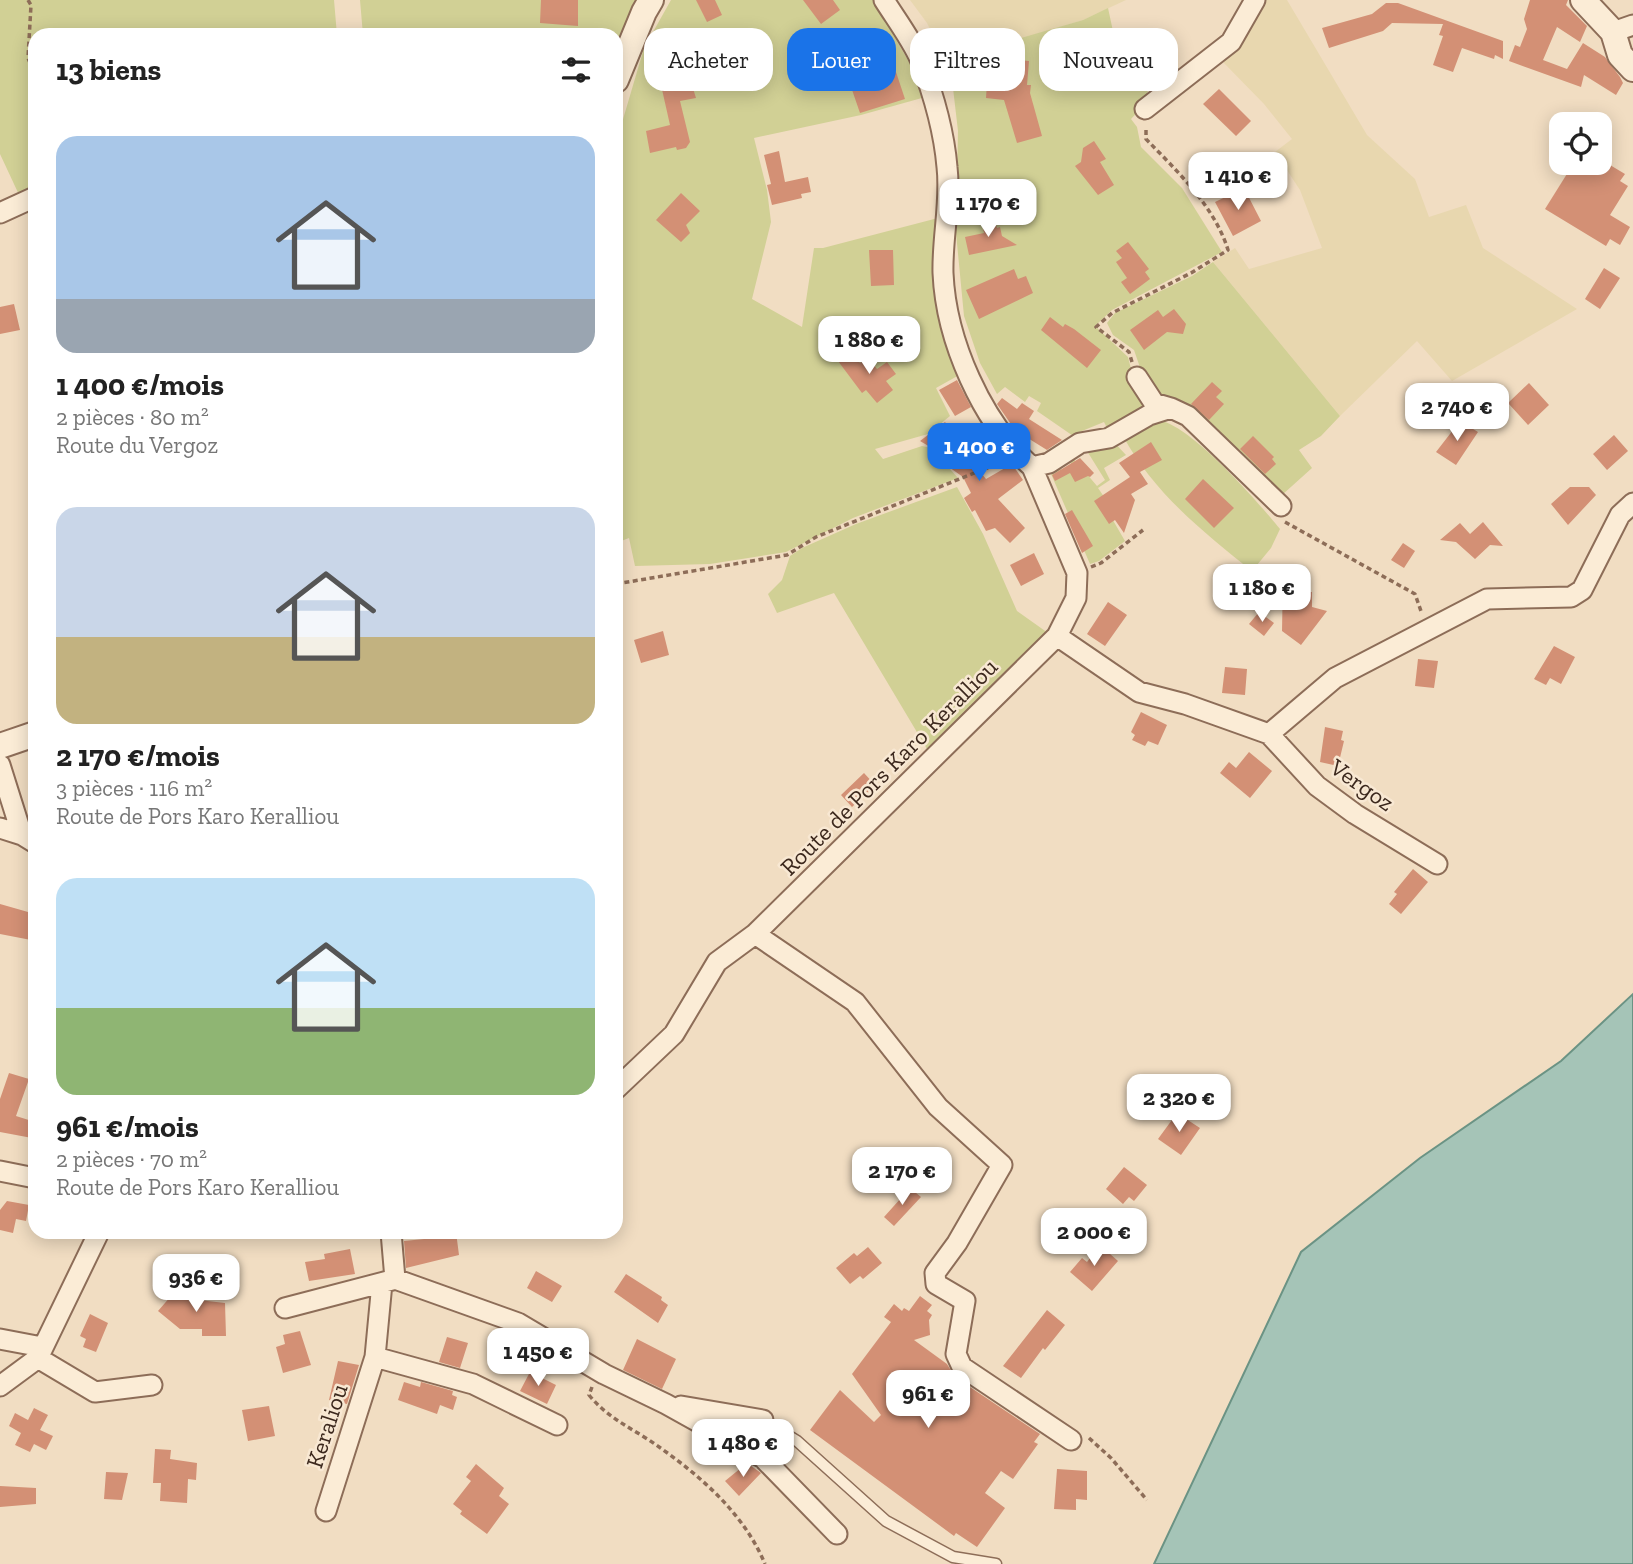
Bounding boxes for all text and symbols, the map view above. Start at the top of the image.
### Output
chip: Acheter [644,28,773,91]
chip: Louer [787,28,896,91]
chip: Filtres [910,28,1025,91]
chip: Nouveau [1039,28,1178,91]
icon: filters [557,51,595,89]
text: 13 biens [56,52,161,88]
map controls [1549,112,1612,175]
button: locate [1549,112,1612,175]
pin: 1 410 € [1173,152,1303,212]
text: 1 410 € [1204,161,1272,189]
pin: 1 170 € [923,180,1053,239]
icon: home [263,182,389,308]
text: 1 170 € [956,188,1020,216]
pin: 1 880 € [804,316,934,376]
text: 1 880 € [834,325,904,353]
text: 1 400 €/mois [56,367,224,403]
pin: 2 740 € [1392,384,1522,443]
text: 2 740 € [1421,392,1493,420]
text: 2 pièces · 80 m² [56,403,209,431]
pin: 1 400 € [914,424,1044,483]
text: Route du Vergoz [56,431,218,459]
text: 1 400 € [943,432,1015,460]
icon: home [263,553,389,679]
pin: 1 180 € [1197,564,1327,624]
text: 1 180 € [1229,573,1295,601]
street label: Route de Pors Karo Keralliou [774,652,1004,881]
text: 2 170 €/mois [56,738,220,774]
street label: Vergoz [1324,752,1400,817]
text: 3 pièces · 116 m² [56,774,212,802]
text: Route de Pors Karo Keralliou [56,802,339,830]
icon: home [263,924,389,1050]
pin: 2 320 € [1114,1074,1244,1134]
text: 2 320 € [1143,1083,1215,1111]
text: 961 €/mois [56,1109,199,1145]
text: 2 pièces · 70 m² [56,1145,207,1173]
pin: 2 170 € [837,1148,967,1207]
text: 2 170 € [868,1156,936,1184]
text: Route de Pors Karo Keralliou [56,1173,339,1201]
pin: 2 000 € [1029,1208,1159,1268]
text: 2 000 € [1057,1217,1131,1245]
pin: 936 € [147,1254,245,1314]
text: 936 € [169,1263,223,1291]
pin: 1 450 € [473,1328,603,1388]
text: 1 450 € [503,1337,573,1365]
pin: 961 € [879,1370,977,1430]
text: 961 € [902,1379,954,1407]
street label: Keraliou [299,1380,354,1472]
pin: 1 480 € [678,1420,808,1479]
text: 1 480 € [708,1428,778,1456]

